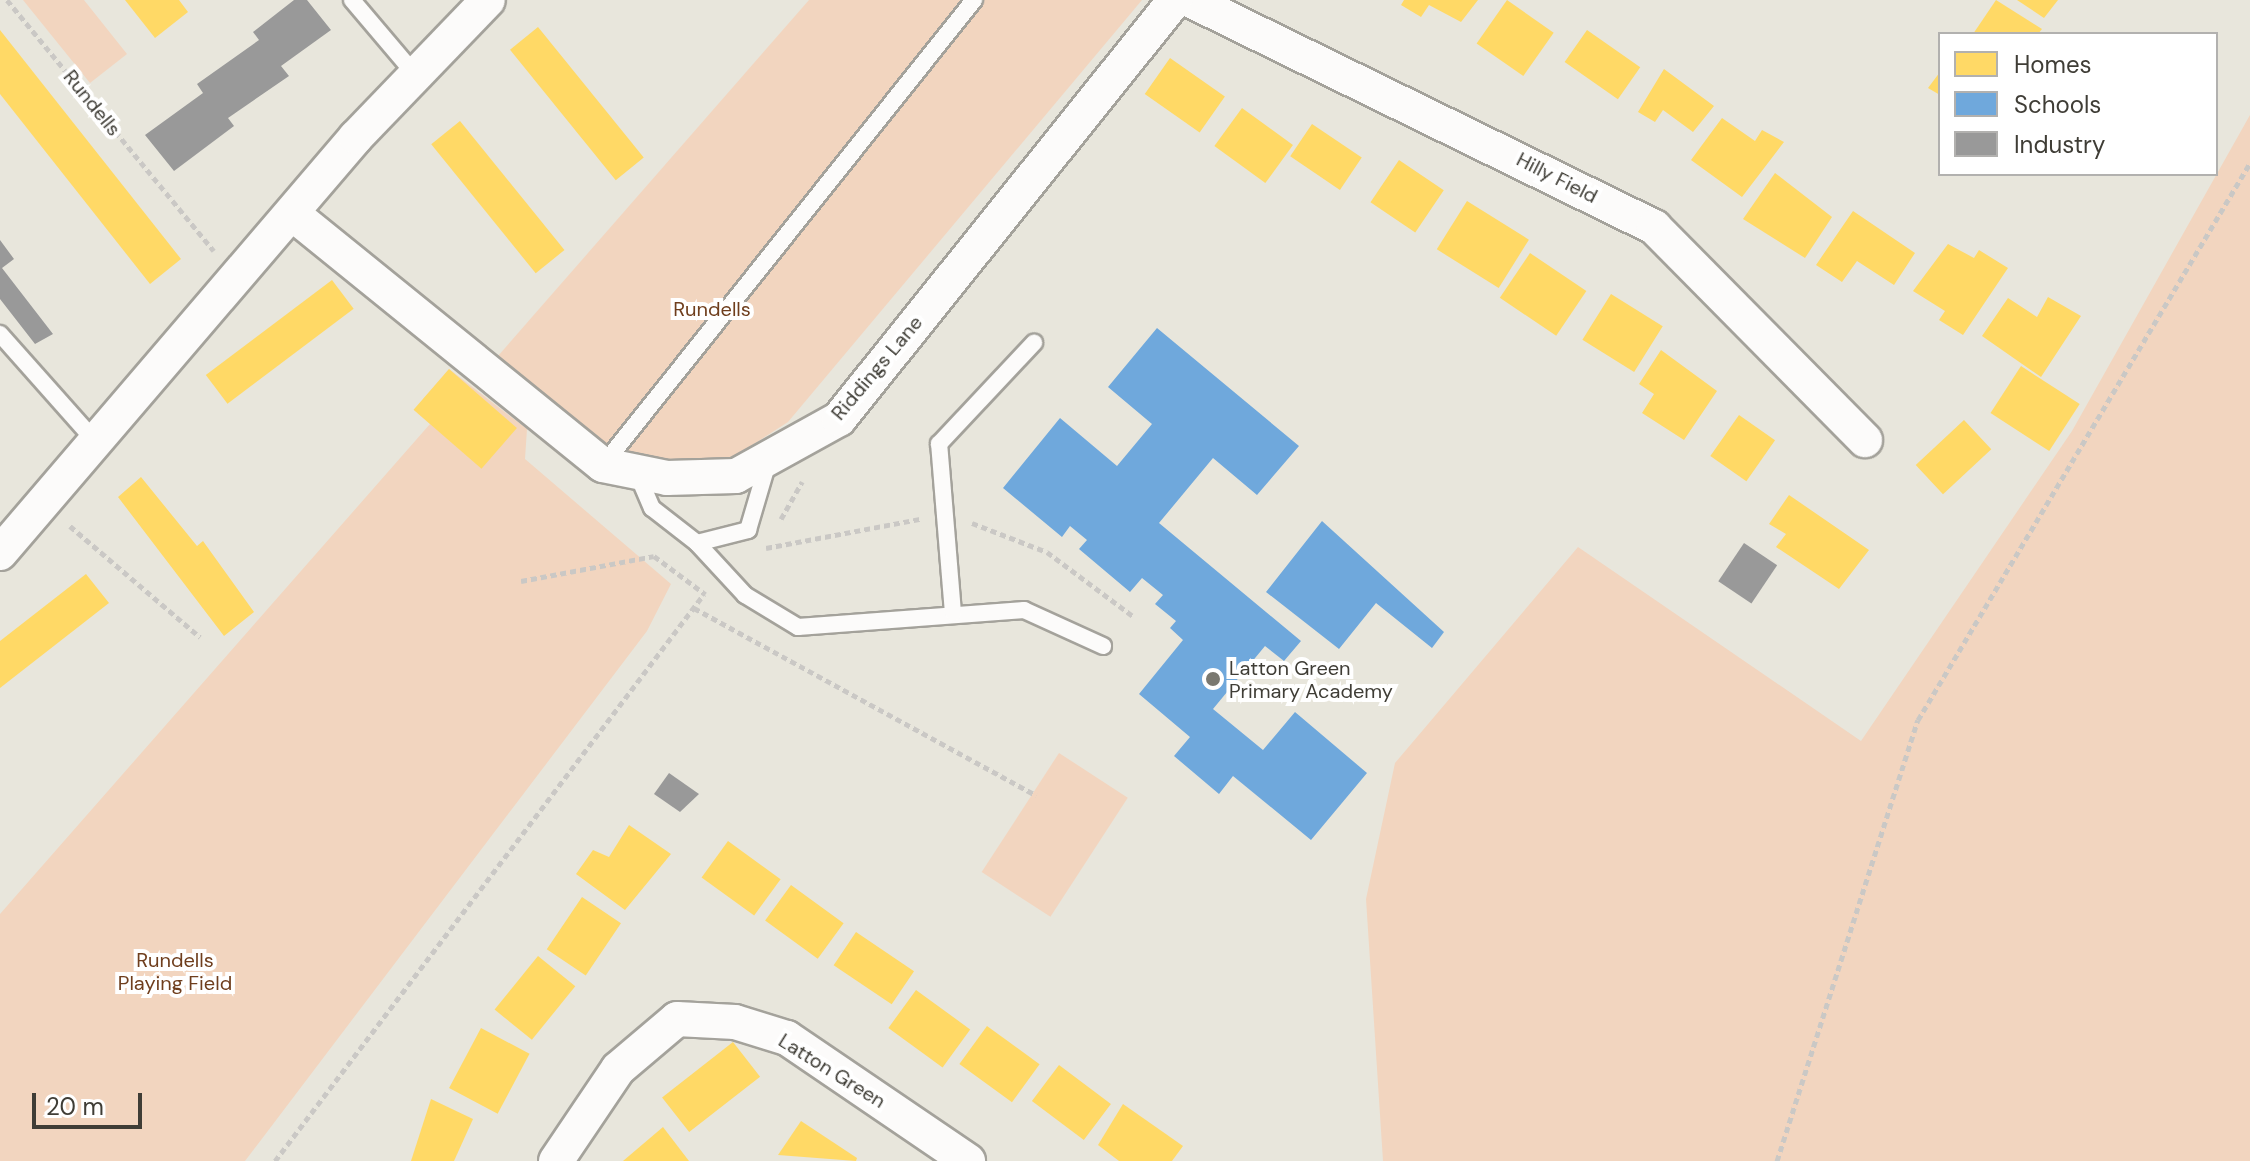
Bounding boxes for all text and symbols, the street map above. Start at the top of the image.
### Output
legend [1938,32,2218,176]
text: Homes [2014,49,2092,80]
street label: Rundells [58,65,126,141]
text: Schools [2014,89,2101,120]
text: Industry [2014,129,2105,160]
street label: Hilly Field [1513,147,1601,209]
park label: Rundells [673,297,751,321]
street label: Riddings Lane [826,311,928,425]
place label: Latton Green Primary Academy [1229,656,1393,703]
marker: Latton Green Primary Academy [1204,670,1222,688]
park label: Rundells Playing Field [118,948,232,995]
street label: Latton Green [774,1029,890,1113]
scale bar [36,1077,146,1127]
text: 20 m [46,1091,104,1122]

